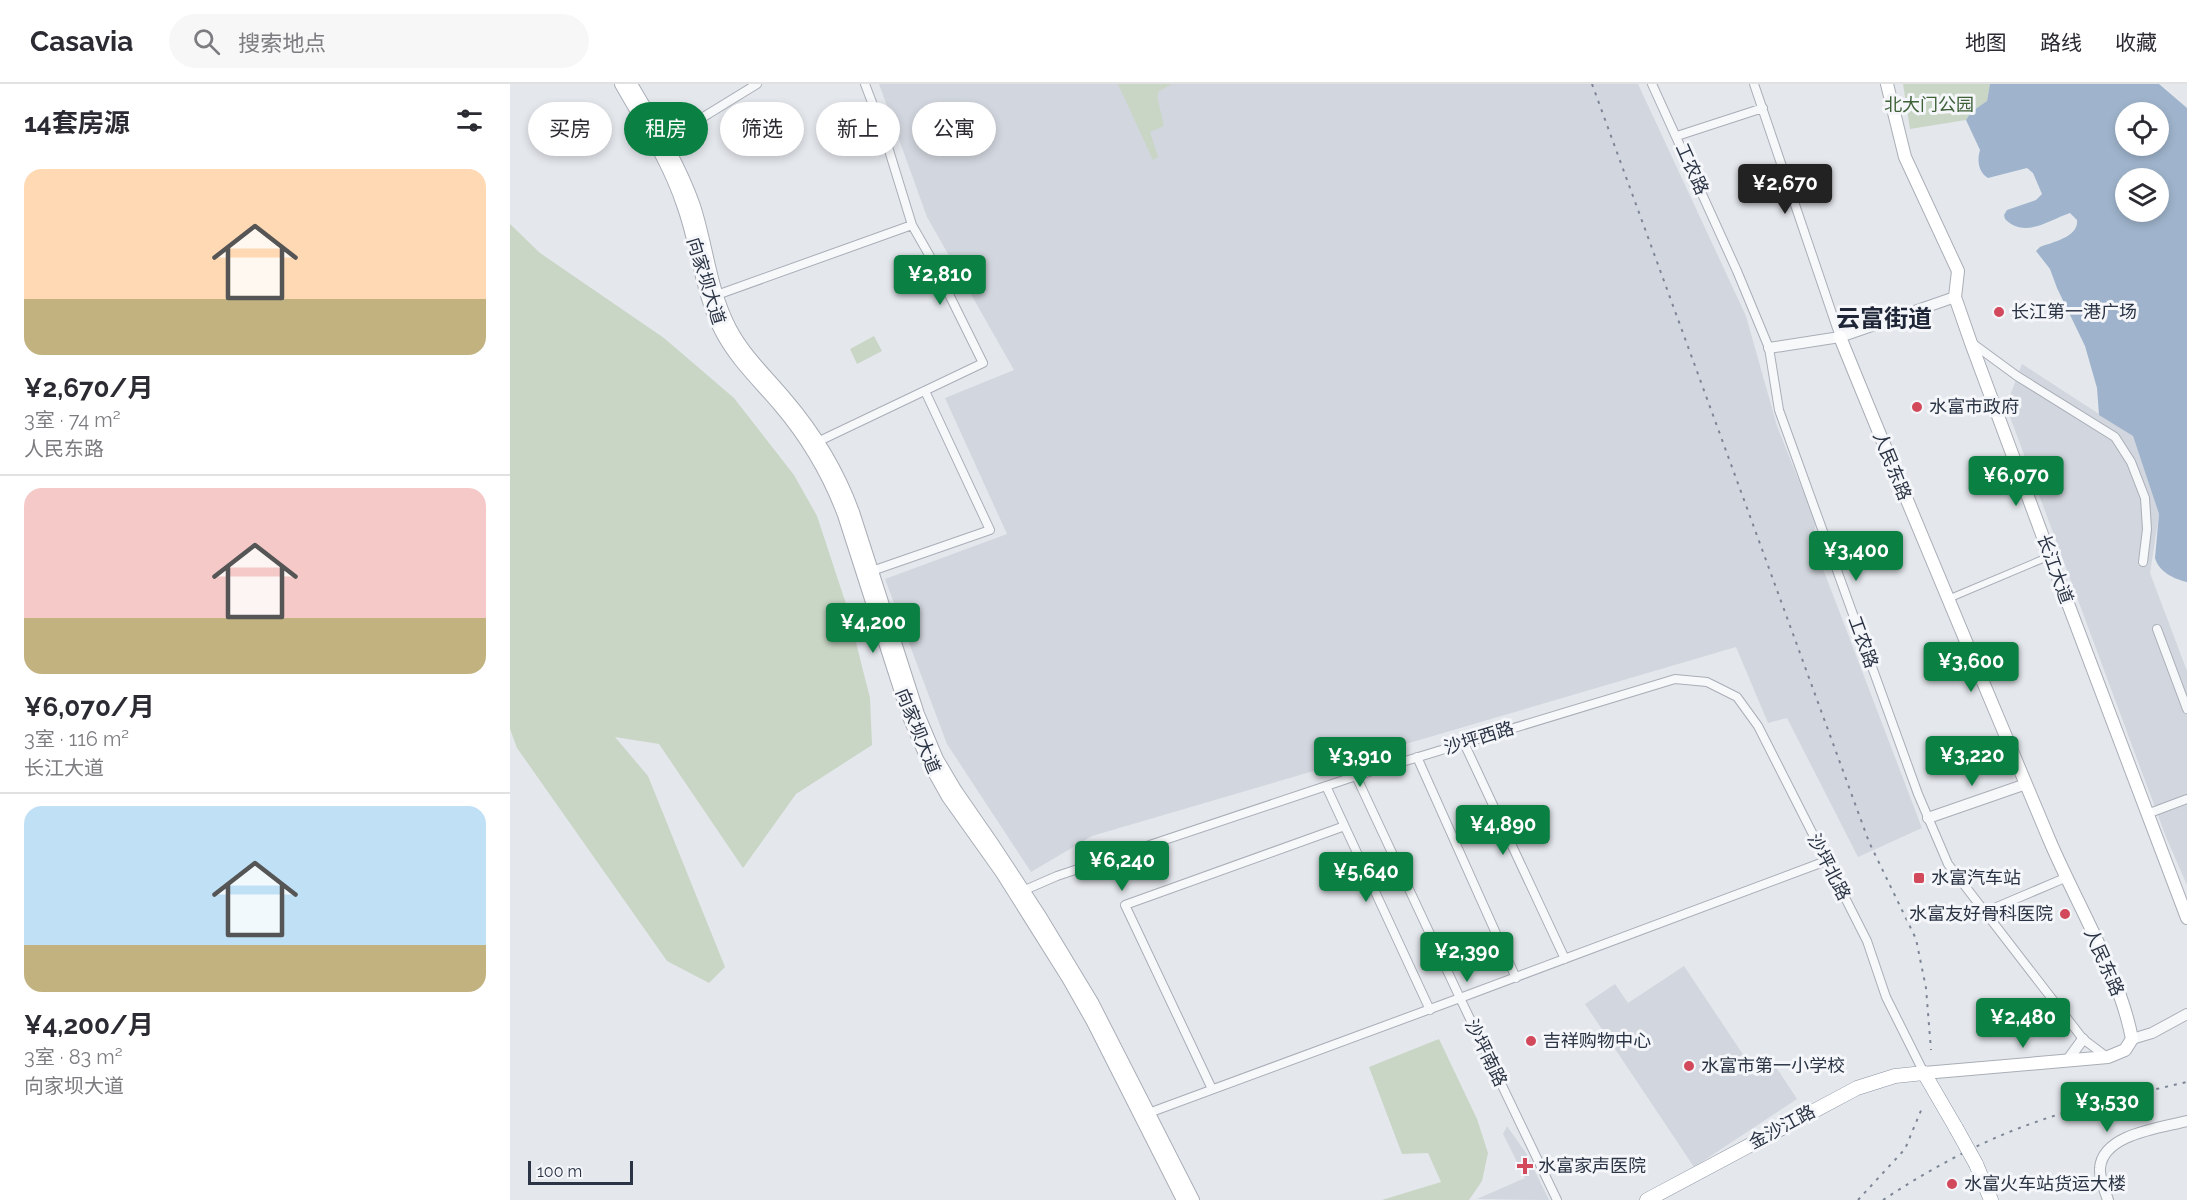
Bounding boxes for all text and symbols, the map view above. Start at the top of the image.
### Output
search box [169,14,589,68]
text: Casavia [30,25,133,58]
icon: search [190,25,223,58]
text: 搜索地点 [238,30,326,56]
text: 地图 [1965,30,2007,55]
text: 路线 [2040,30,2082,55]
text: 收藏 [2115,30,2157,55]
park label: 北大门公园 [1884,94,1974,115]
chip: 买房 [528,102,612,156]
chip: 租房 [624,102,708,156]
chip: 筛选 [720,102,804,156]
chip: 新上 [816,102,900,156]
chip: 公寓 [912,102,996,156]
map controls [2115,102,2169,222]
button: locate [2115,102,2169,156]
icon: filters [453,104,486,137]
text: 14套房源 [24,108,130,138]
street label: 工农路 [1672,140,1713,198]
pin: ¥2,670 [1736,164,1834,215]
button: layers [2115,168,2169,222]
text: ¥2,670 [1752,171,1818,195]
icon: home [201,208,309,316]
street label: 向家坝大道 [683,235,730,327]
pin: ¥2,810 [891,255,989,306]
text: ¥2,810 [908,262,972,286]
place label: 长江第一港广场 [2011,301,2137,322]
district label: 云富街道 [1836,304,1932,333]
marker: 长江第一港广场 [1992,305,2006,319]
text: ¥2,670/月 [24,373,153,403]
place label: 水富市政府 [1929,396,2019,417]
marker: 水富市政府 [1910,400,1924,414]
text: 3室 · 74 m² [24,408,121,432]
street label: 人民东路 [1869,429,1916,503]
text: 人民东路 [24,437,104,461]
pin: ¥6,070 [1967,456,2065,507]
text: ¥6,070 [1983,463,2049,487]
icon: home [201,527,309,635]
pin: ¥3,400 [1807,531,1905,582]
street label: 长江大道 [2033,531,2078,606]
text: ¥3,400 [1823,538,1889,562]
pin: ¥4,200 [824,603,922,654]
text: ¥4,200 [840,610,906,634]
street label: 工农路 [1844,613,1883,671]
pin: ¥3,600 [1922,642,2020,693]
text: ¥3,600 [1938,649,2004,673]
street label: 向家坝大道 [892,685,945,776]
text: ¥6,070/月 [24,692,155,722]
street label: 沙坪西路 [1441,717,1516,758]
text: 3室 · 116 m² [24,727,129,751]
pin: ¥3,220 [1923,736,2021,787]
pin: ¥3,910 [1311,737,1409,788]
text: ¥3,220 [1940,743,2004,767]
text: ¥3,910 [1328,744,1392,768]
text: 长江大道 [24,756,104,780]
pin: ¥4,890 [1454,805,1552,856]
text: ¥4,890 [1470,812,1536,836]
street label: 沙坪北路 [1804,830,1855,904]
pin: ¥6,240 [1073,841,1171,892]
icon: home [201,845,309,953]
text: ¥6,240 [1089,848,1155,872]
pin: ¥5,640 [1317,852,1415,903]
text: ¥5,640 [1333,859,1399,883]
place label: 水富汽车站 [1931,867,2021,888]
marker: 水富汽车站 [1912,871,1926,885]
place label: 水富友好骨科医院 [1909,903,2053,924]
marker: 水富友好骨科医院 [2058,907,2072,921]
street label: 人民东路 [2080,925,2129,999]
pin: ¥2,390 [1418,932,1516,983]
text: ¥2,390 [1434,939,1500,963]
pin: ¥2,480 [1974,998,2072,1049]
text: ¥2,480 [1990,1005,2056,1029]
text: ¥4,200/月 [24,1010,154,1040]
street label: 沙坪南路 [1461,1016,1512,1090]
place label: 吉祥购物中心 [1543,1030,1651,1051]
marker: 吉祥购物中心 [1524,1034,1538,1048]
text: 3室 · 83 m² [24,1045,122,1069]
place label: 水富市第一小学校 [1701,1055,1845,1076]
marker: 水富市第一小学校 [1682,1059,1696,1073]
text: 向家坝大道 [24,1074,124,1098]
pin: ¥3,530 [2058,1082,2156,1133]
text: ¥3,530 [2075,1089,2139,1113]
street label: 金沙江路 [1745,1100,1818,1153]
place label: 水富家声医院 [1538,1155,1646,1176]
marker: 水富家声医院 [1516,1157,1534,1175]
scale bar [528,1158,633,1186]
text: 100 m [537,1162,582,1181]
place label: 水富火车站货运大楼 [1964,1173,2126,1194]
marker: 水富火车站货运大楼 [1945,1177,1959,1191]

